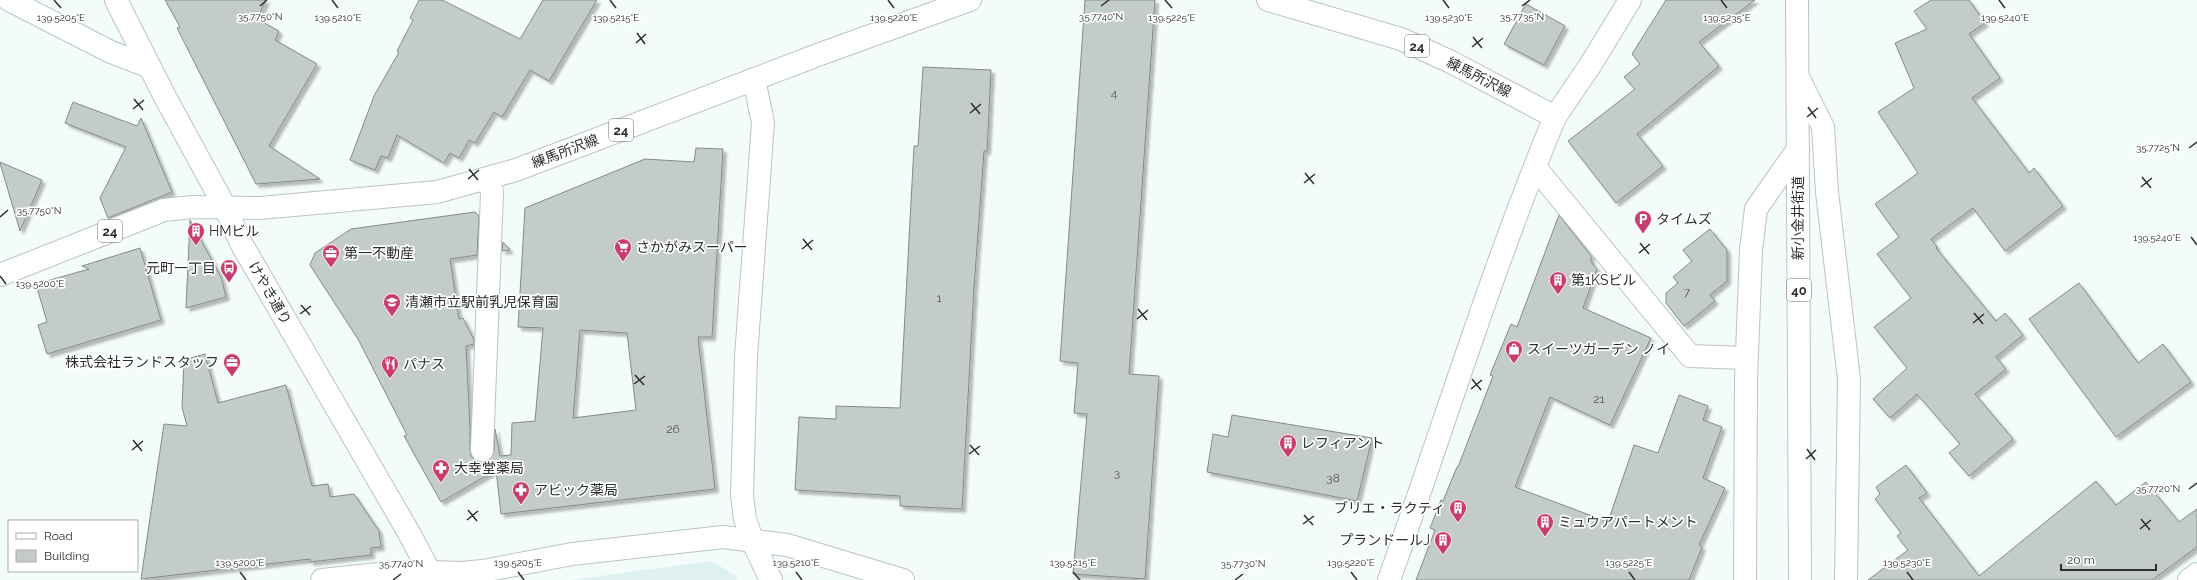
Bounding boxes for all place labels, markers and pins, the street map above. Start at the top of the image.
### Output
parking icon: タイムズ [1633,209,1653,234]
place label: タイムズ [1656,211,1712,227]
building icon: HMビル [186,221,206,246]
place label: HMビル [209,223,260,239]
supermarket icon: さかがみスーパー [613,237,633,262]
place label: さかがみスーパー [636,239,748,255]
office icon: 第一不動産 [321,243,341,268]
place label: 第一不動産 [344,245,414,261]
bus stop icon: 元町一丁目 [219,258,239,283]
place label: 元町一丁目 [146,260,216,276]
building icon: 第1KSビル [1548,270,1568,295]
place label: 第1KSビル [1571,272,1637,288]
school or university icon: 清瀬市立駅前乳児保育園 [382,292,402,317]
place label: 清瀬市立駅前乳児保育園 [405,294,559,310]
shop icon: スイーツガーデン ノイ [1504,339,1524,364]
place label: スイーツガーデン ノイ [1527,341,1670,357]
office icon: 株式会社ランドスタッフ [222,352,242,377]
place label: 株式会社ランドスタッフ [65,354,219,370]
restaurant icon: パナス [380,354,400,379]
place label: パナス [403,356,445,372]
building icon: レフィアント [1278,433,1298,458]
place label: レフィアント [1301,435,1384,451]
pharmacy icon: 大幸堂薬局 [431,458,451,483]
place label: 大幸堂薬局 [454,460,524,476]
pharmacy icon: アビック薬局 [511,480,531,505]
place label: アビック薬局 [534,482,618,498]
building icon: ブリエ・ラクティ [1448,498,1468,523]
place label: ブリエ・ラクティ [1334,500,1445,516]
building icon: ミュウアパートメント [1535,512,1555,537]
place label: ミュウアパートメント [1558,514,1698,530]
building icon: プランドールJ [1433,530,1453,555]
place label: プランドールJ [1339,532,1430,548]

